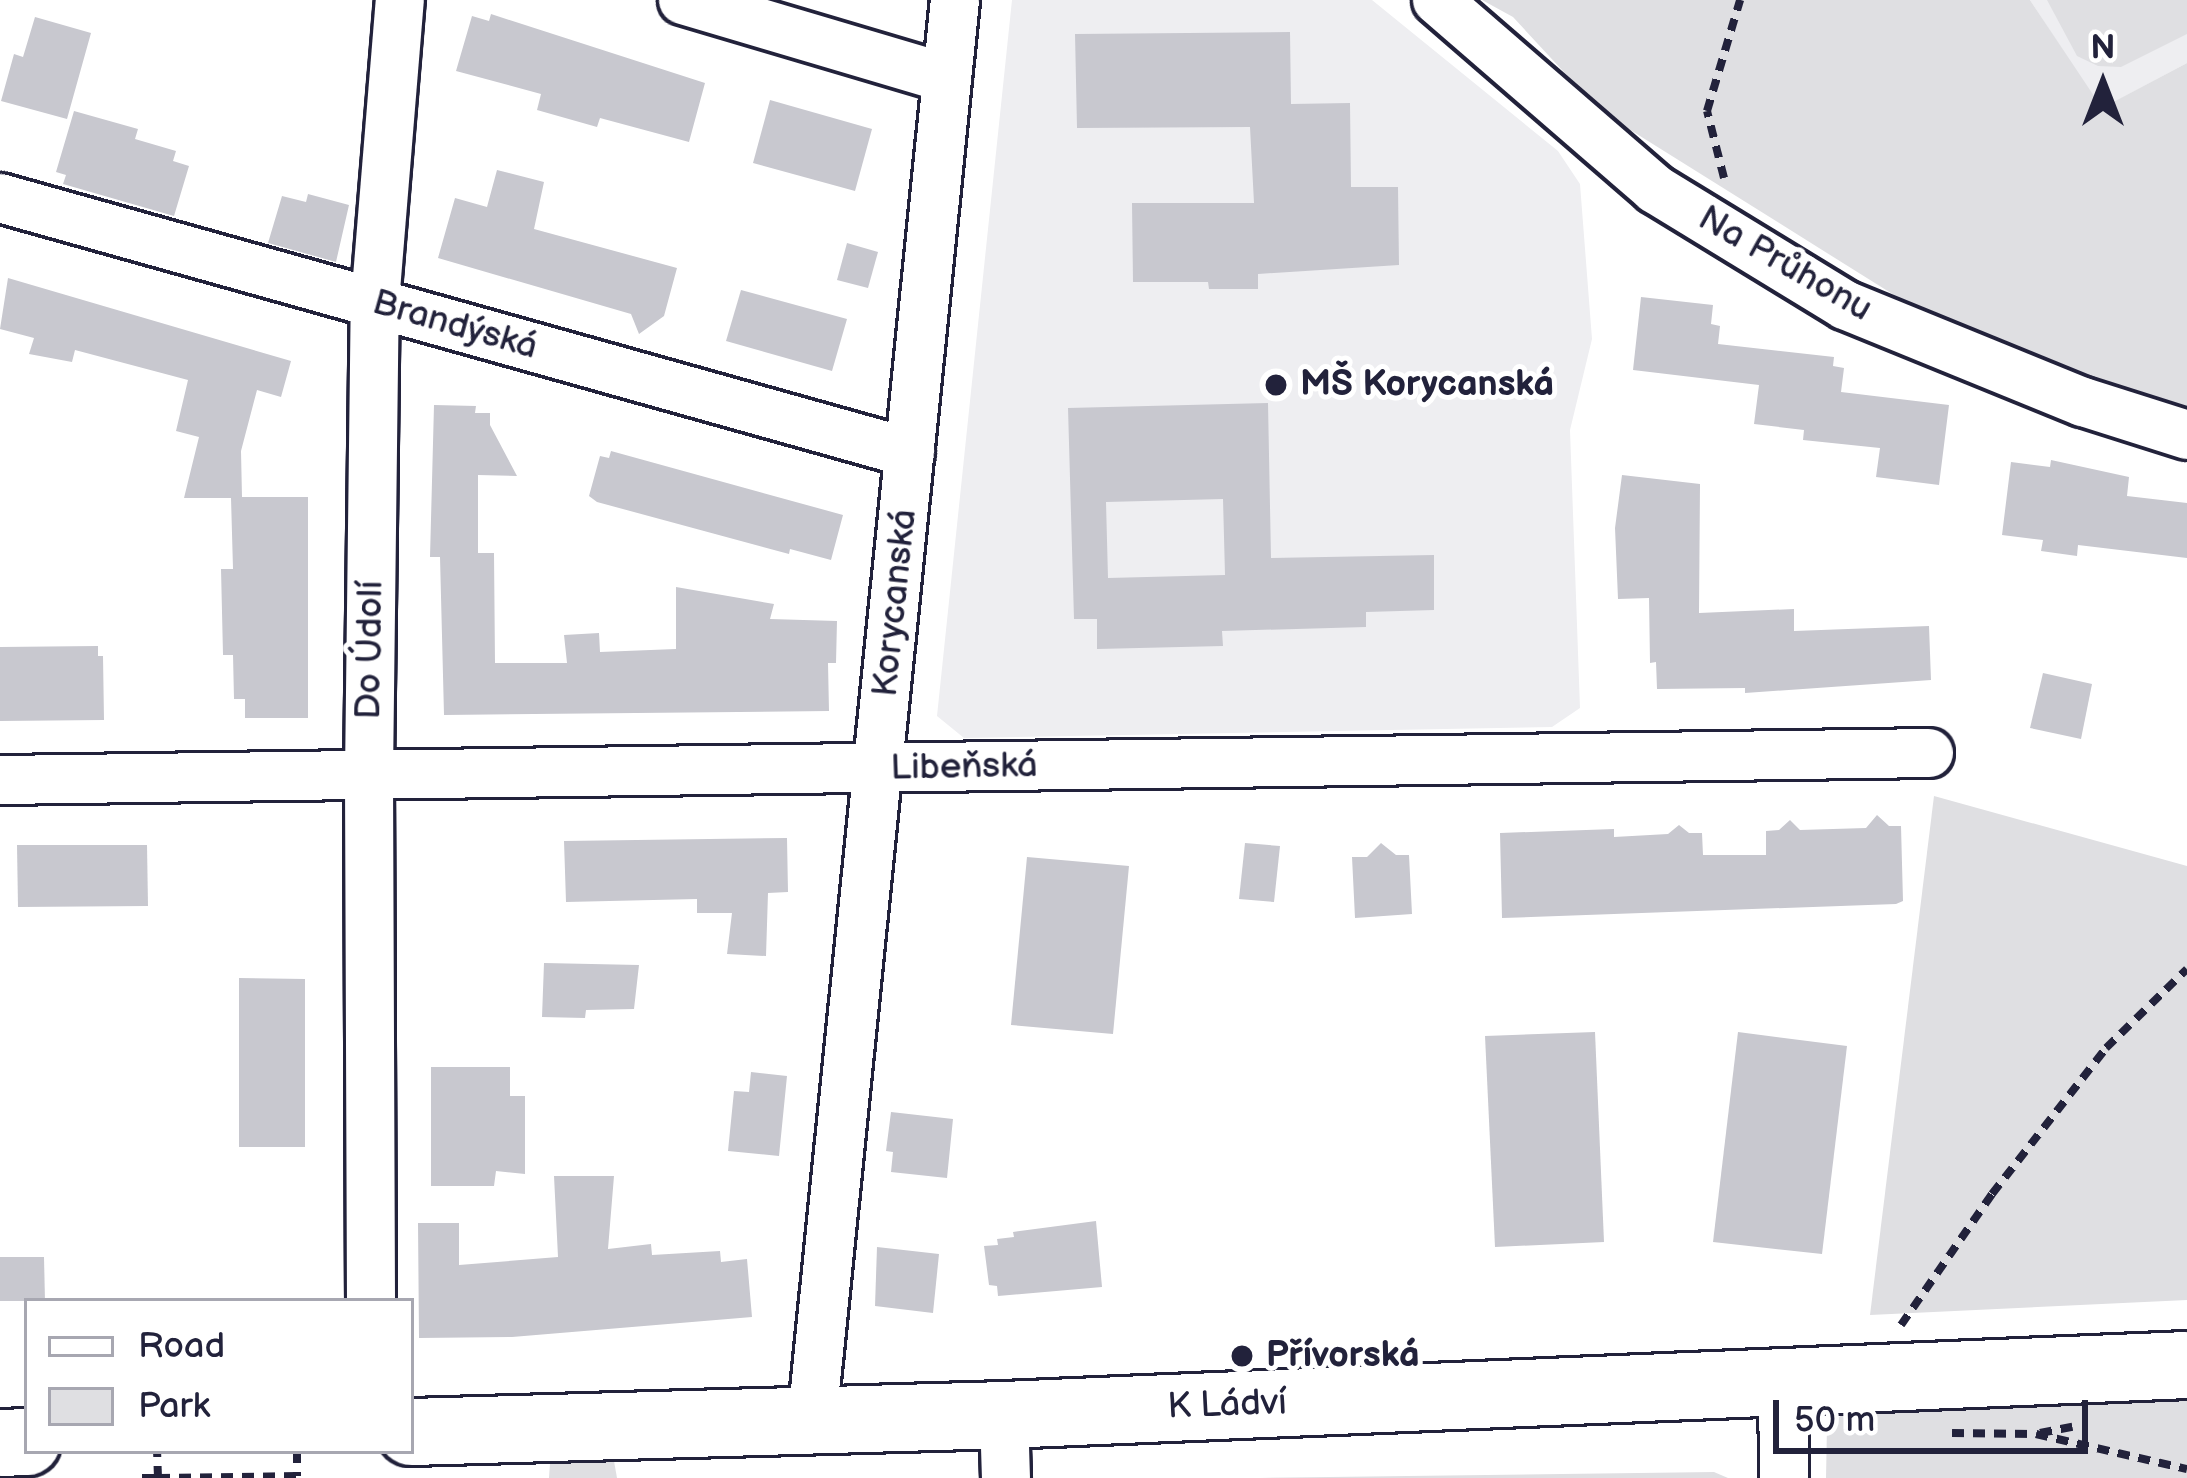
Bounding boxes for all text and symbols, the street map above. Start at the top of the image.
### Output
north arrow [2043,24,2163,144]
text: N [2091,28,2115,68]
street label: Na Průhonu [1690,197,1880,331]
street label: Brandýská [368,281,542,369]
place label: MŠ Korycanská [1300,363,1554,407]
marker: MŠ Korycanská [1263,372,1289,398]
street label: Korycanská [864,507,926,699]
street label: Do Údolí [347,580,393,720]
street label: Libeňská [890,744,1038,790]
legend [24,1298,414,1454]
text: Road [138,1325,225,1368]
place label: Přívorská [1266,1334,1420,1378]
marker: Přívorská [1229,1343,1255,1369]
scale bar [1779,1376,2094,1450]
street label: K Ládví [1167,1381,1287,1429]
text: Park [138,1385,210,1428]
text: 50 m [1794,1399,1875,1442]

